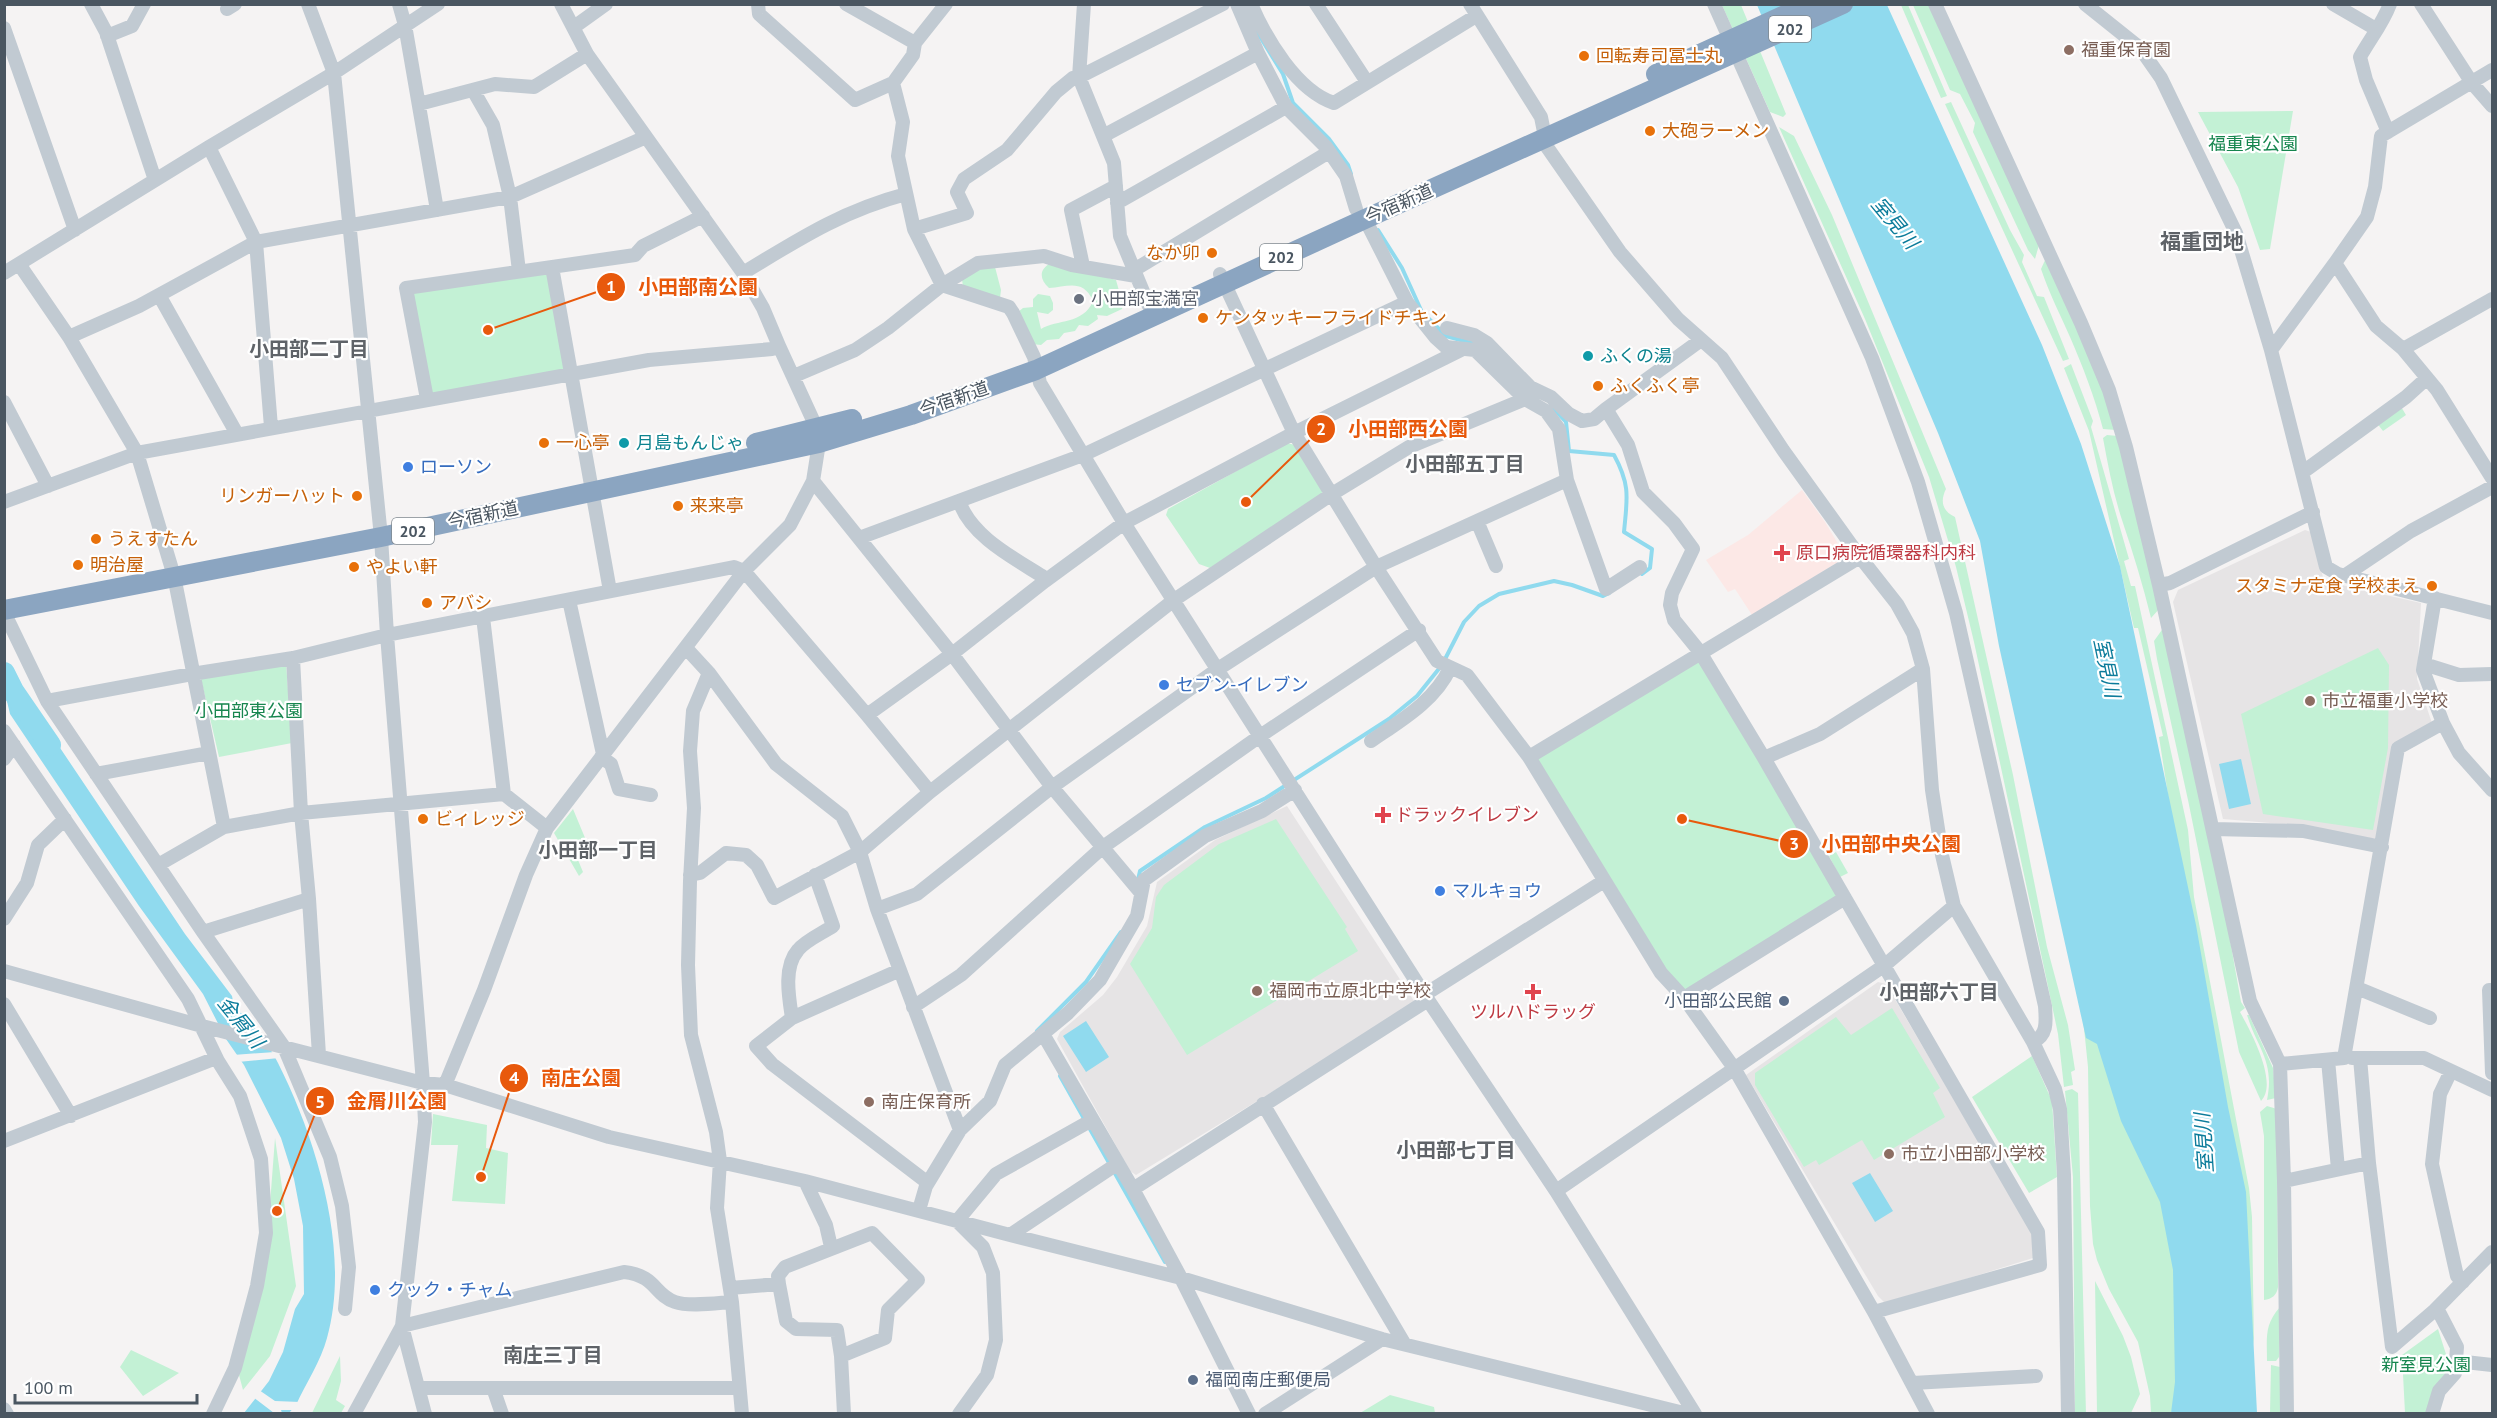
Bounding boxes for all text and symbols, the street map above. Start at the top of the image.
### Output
road number: 202 [1769,16,1811,42]
place label: 福重保育園 [2081,38,2171,61]
marker: 福重保育園 [2062,43,2076,57]
place label: 回転寿司冨士丸 [1596,44,1722,67]
marker: 回転寿司冨士丸 [1577,49,1591,63]
place label: 大砲ラーメン [1662,119,1769,142]
marker: 大砲ラーメン [1643,124,1657,138]
park label: 福重東公園 [2208,132,2298,155]
street label: 今宿新道 [1361,178,1436,229]
water label: 室見川 [1866,192,1926,256]
district label: 福重団地 [2160,228,2244,255]
place label: なか卯 [1146,241,1200,264]
road number: 202 [1260,244,1302,270]
marker: なか卯 [1205,246,1219,260]
callout: 小田部南公園 [596,268,770,306]
text: 小田部南公園 [638,274,758,300]
text: 1 [606,275,616,298]
place label: 小田部宝満宮 [1091,287,1199,310]
marker: 小田部宝満宮 [1072,292,1086,306]
place label: ケンタッキーフライドチキン [1215,306,1447,329]
marker: ケンタッキーフライドチキン [1196,311,1210,325]
district label: 小田部二丁目 [249,336,369,362]
place label: ふくの湯 [1600,344,1672,367]
marker: ふくの湯 [1581,349,1595,363]
place label: ふくふく亭 [1610,374,1700,397]
street label: 今宿新道 [916,376,992,421]
marker: ふくふく亭 [1591,379,1605,393]
callout: 小田部西公園 [1306,410,1480,448]
text: 小田部西公園 [1348,416,1468,442]
text: 2 [1316,417,1326,440]
place label: 一心亭 [556,431,610,454]
place label: 月島もんじゃ [636,431,744,454]
marker: 一心亭 [537,436,551,450]
marker: 月島もんじゃ [617,436,631,450]
district label: 小田部五丁目 [1405,451,1525,477]
place label: ローソン [420,455,492,478]
marker: ローソン [401,460,415,474]
place label: リンガーハット [219,484,345,507]
marker: リンガーハット [350,489,364,503]
place label: 来来亭 [690,494,744,517]
street label: 今宿新道 [445,496,521,533]
marker: 来来亭 [671,499,685,513]
road number: 202 [392,518,434,544]
place label: うえすたん [108,527,198,550]
marker: うえすたん [89,532,103,546]
place label: 原口病院循環器科内科 [1796,541,1976,564]
marker: 原口病院循環器科内科 [1773,544,1791,562]
place label: 明治屋 [90,553,144,576]
place label: やよい軒 [366,555,438,578]
marker: 明治屋 [71,558,85,572]
marker: やよい軒 [347,560,361,574]
place label: スタミナ定食 学校まえ [2235,574,2420,597]
marker: スタミナ定食 学校まえ [2425,579,2439,593]
place label: アバシ [439,591,492,614]
marker: アバシ [420,596,434,610]
water label: 室見川 [2088,636,2126,702]
place label: セブン-イレブン [1176,673,1308,696]
marker: セブン-イレブン [1157,678,1171,692]
place label: 市立福重小学校 [2322,689,2448,712]
marker: 市立福重小学校 [2303,694,2317,708]
park label: 小田部東公園 [195,699,303,722]
place label: ドラックイレブン [1395,803,1539,826]
place label: ビィレッジ [435,807,525,830]
marker: ドラックイレブン [1376,808,1390,822]
marker: ビィレッジ [416,812,430,826]
callout: 小田部中央公園 [1779,825,1973,863]
text: 小田部中央公園 [1821,831,1961,857]
text: 3 [1789,832,1799,855]
district label: 小田部一丁目 [538,837,658,863]
place label: マルキョウ [1452,879,1542,902]
marker: マルキョウ [1433,884,1447,898]
place label: 福岡市立原北中学校 [1269,979,1431,1002]
district label: 小田部六丁目 [1879,979,1999,1005]
marker: 福岡市立原北中学校 [1250,984,1264,998]
marker: ツルハドラッグ [1526,985,1540,999]
place label: 小田部公民館 [1664,989,1772,1012]
water label: 金屑川 [212,991,271,1055]
marker: 小田部公民館 [1777,994,1791,1008]
place label: ツルハドラッグ [1470,1000,1596,1023]
callout: 南庄公園 [499,1059,633,1097]
text: 南庄公園 [541,1065,621,1091]
text: 4 [509,1066,519,1089]
callout: 金屑川公園 [305,1082,459,1120]
text: 金屑川公園 [347,1088,447,1114]
text: 5 [315,1090,325,1113]
place label: 南庄保育所 [881,1090,971,1113]
marker: 南庄保育所 [862,1095,876,1109]
water label: 室見川 [2189,1110,2219,1174]
district label: 小田部七丁目 [1396,1137,1516,1163]
place label: 市立小田部小学校 [1901,1142,2045,1165]
marker: 市立小田部小学校 [1882,1147,1896,1161]
place label: クック・チャム [387,1278,512,1301]
marker: クック・チャム [368,1283,382,1297]
district label: 南庄三丁目 [503,1342,603,1368]
park label: 新室見公園 [2381,1353,2471,1376]
scale bar [15,1367,196,1405]
place label: 福岡南庄郵便局 [1205,1368,1331,1391]
marker: 福岡南庄郵便局 [1186,1373,1200,1387]
text: 100 m [24,1376,73,1399]

